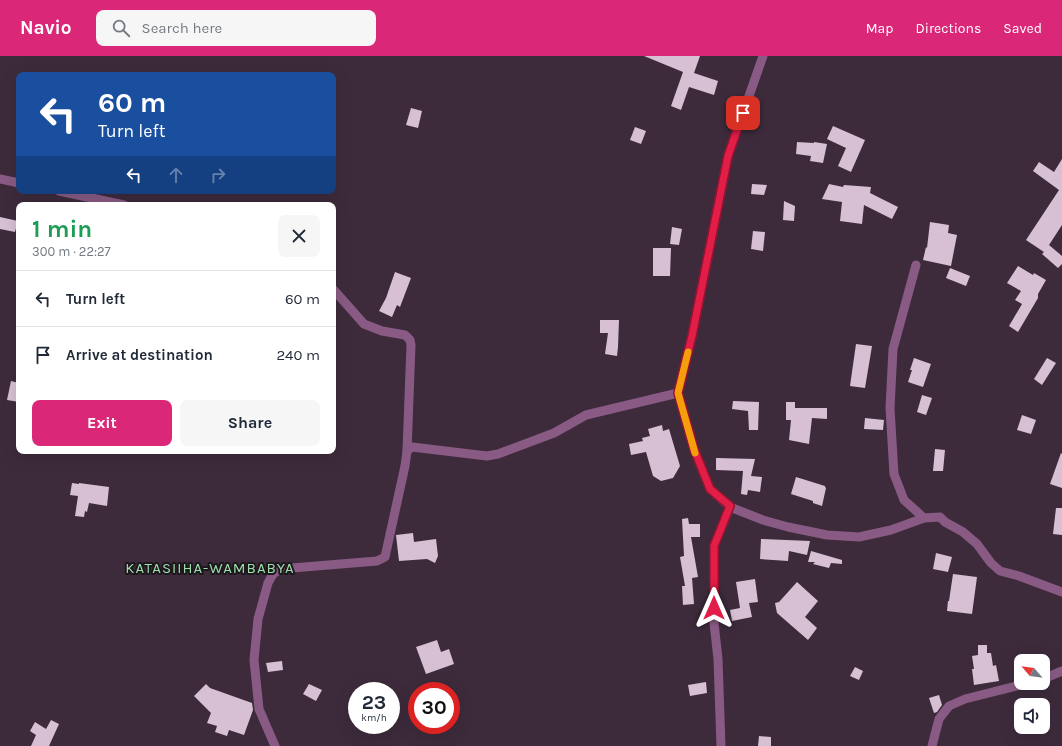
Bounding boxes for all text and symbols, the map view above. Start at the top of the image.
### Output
search box [96,10,376,46]
text: Navio [20,17,72,39]
icon: search [110,17,132,39]
text: Search here [142,19,222,37]
text: Map [866,20,894,37]
text: Directions [916,20,981,37]
text: Saved [1003,20,1042,37]
text: 60 m [98,86,166,119]
icon: left [32,88,84,140]
pin [726,96,760,130]
icon: arrive [732,102,754,124]
text: Turn left [98,120,166,142]
icon: left [123,164,145,186]
icon: ahead [165,164,187,186]
icon: right [207,164,229,186]
text: 1 min [32,215,92,243]
button: close [278,215,320,257]
text: 300 m · 22:27 [32,244,111,259]
icon: left [32,288,54,310]
text: Turn left [66,290,125,308]
text: 60 m [285,290,320,308]
icon: arrive [32,344,54,366]
text: Arrive at destination [66,346,213,364]
text: 240 m [276,346,320,364]
button: Exit [32,400,172,446]
button: Share [180,400,320,446]
district label: KATASIIHA-WAMBABYA [125,559,295,577]
position arrow [693,587,735,629]
north arrow [1014,654,1050,690]
map controls [1014,654,1050,734]
speed limit sign: 30 [408,682,460,734]
text: 23 [362,691,386,714]
button: sound [1014,698,1050,734]
text: km/h [361,712,387,724]

